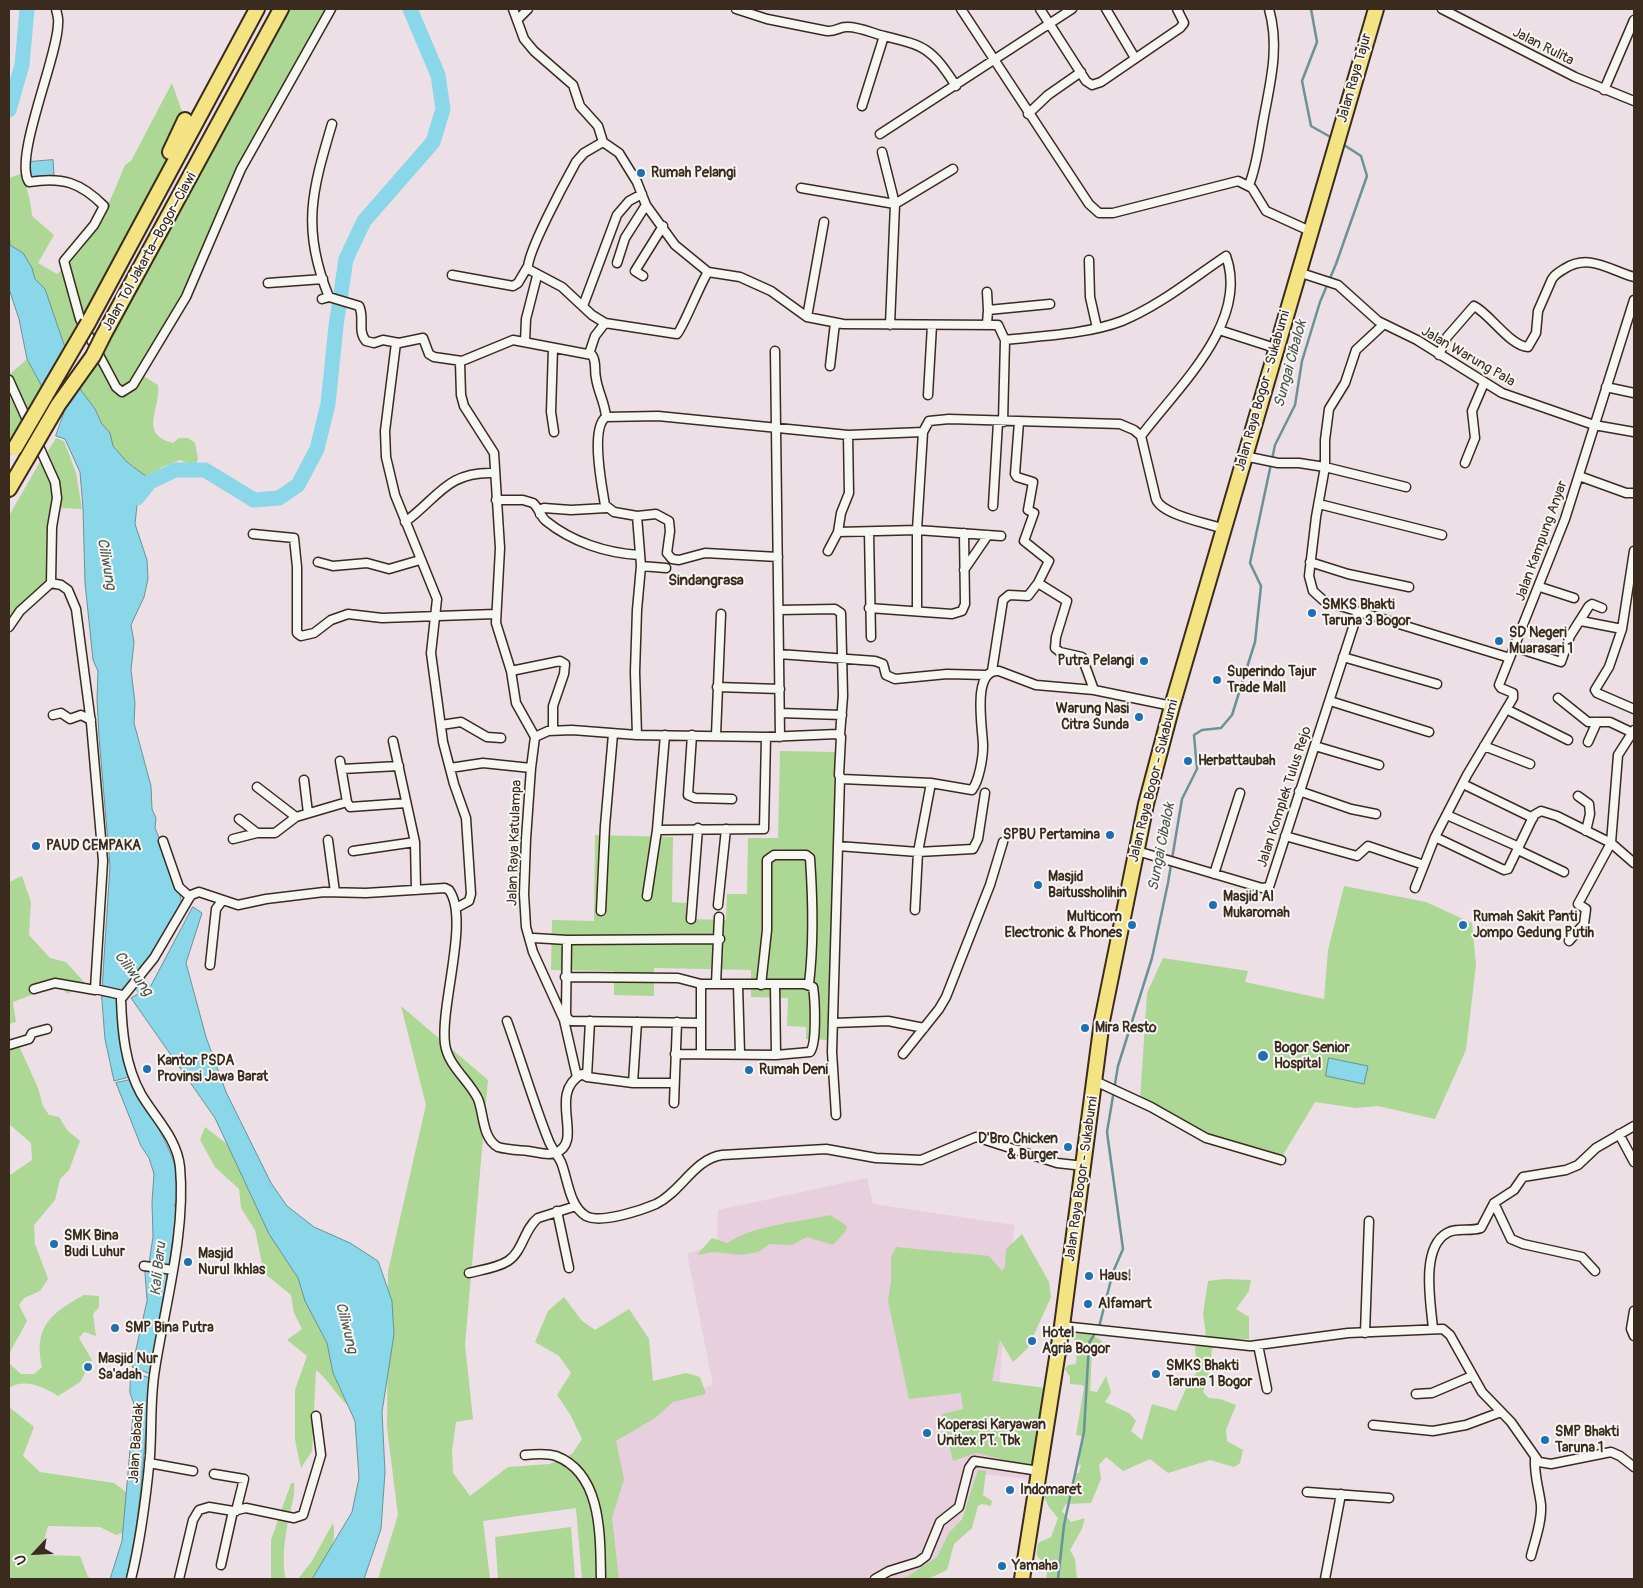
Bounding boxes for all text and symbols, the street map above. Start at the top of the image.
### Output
street label: Jalan Rulita [1509,24,1577,70]
street label: Jalan Raya Tajur [1334,31,1376,125]
place label: Rumah Pelangi [651,165,736,181]
marker: Rumah Pelangi [635,167,647,179]
street label: Jalan Tol Jakarta–Bogor–Ciawi [99,170,201,334]
street label: Jalan Raya Bogor - Sukabumi [1232,309,1294,473]
water label: Sungai Cibalok [1271,319,1311,409]
street label: Jalan Warung Pala [1418,323,1518,391]
street label: Jalan Kampung Anyar [1512,479,1572,603]
water label: Ciliwung [93,537,119,591]
district label: Sindangrasa [668,572,744,590]
place label: SMKS Bhakti Taruna 3 Bogor [1322,597,1411,630]
marker: SMKS Bhakti Taruna 3 Bogor [1306,607,1318,619]
place label: SD Negeri Muarasari 1 [1509,625,1573,658]
marker: SD Negeri Muarasari 1 [1493,635,1505,647]
place label: Putra Pelangi [1058,653,1134,669]
marker: Putra Pelangi [1138,655,1150,667]
place label: Superindo Tajur Trade Mall [1227,664,1317,696]
marker: Superindo Tajur Trade Mall [1211,674,1223,686]
street label: Jalan Raya Bogor - Sukabumi [1126,698,1182,864]
place label: Warung Nasi Citra Sunda [1056,701,1129,734]
marker: Warung Nasi Citra Sunda [1133,711,1145,723]
street label: Jalan Komplek Tulus Rejo [1254,724,1316,870]
place label: Herbattaubah [1198,753,1276,769]
marker: Herbattaubah [1182,755,1194,767]
street label: Jalan Raya Katulampa [504,780,526,906]
water label: Sungai Cibalok [1145,801,1179,893]
place label: SPBU Pertamina [1003,827,1100,843]
marker: SPBU Pertamina [1104,829,1116,841]
place label: PAUD CEMPAKA [46,838,141,854]
marker: PAUD CEMPAKA [30,840,42,852]
place label: Masjid Baitussholihin [1048,869,1127,902]
marker: Masjid Baitussholihin [1032,879,1044,891]
place label: Masjid Al Mukaromah [1223,889,1290,922]
marker: Masjid Al Mukaromah [1207,899,1219,911]
place label: Multicom Electronic & Phones [1005,909,1122,942]
place label: Rumah Sakit Panti Jompo Gedung Putih [1473,909,1594,942]
marker: Multicom Electronic & Phones [1126,919,1138,931]
marker: Rumah Sakit Panti Jompo Gedung Putih [1457,919,1469,931]
water label: Ciliwung [110,948,156,1000]
place label: Mira Resto [1095,1020,1157,1036]
marker: Mira Resto [1079,1022,1091,1034]
place label: Bogor Senior Hospital [1274,1040,1350,1072]
marker: Bogor Senior Hospital [1256,1049,1270,1063]
place label: Kantor PSDA Provinsi Jawa Barat [157,1053,268,1086]
place label: Rumah Deni [759,1062,828,1078]
marker: Kantor PSDA Provinsi Jawa Barat [141,1063,153,1075]
marker: Rumah Deni [743,1064,755,1076]
street label: Jalan Raya Bogor - Sukabumi [1062,1095,1102,1263]
place label: D'Bro Chicken & Burger [978,1131,1058,1164]
marker: D'Bro Chicken & Burger [1062,1141,1074,1153]
place label: SMK Bina Budi Luhur [64,1228,125,1260]
marker: SMK Bina Budi Luhur [48,1238,60,1250]
water label: Kali Baru [147,1241,171,1297]
place label: Masjid Nurul Ikhlas [198,1246,265,1278]
marker: Masjid Nurul Ikhlas [182,1256,194,1268]
place label: Haus! [1099,1268,1131,1284]
marker: Haus! [1083,1270,1095,1282]
place label: Alfamart [1098,1296,1152,1312]
marker: Alfamart [1082,1298,1094,1310]
water label: Ciliwung [331,1301,361,1355]
place label: SMP Bina Putra [125,1320,214,1336]
marker: SMP Bina Putra [109,1322,121,1334]
place label: Hotel Agria Bogor [1042,1325,1110,1358]
marker: Hotel Agria Bogor [1026,1335,1038,1347]
place label: Masjid Nur Sa'adah [98,1351,158,1384]
place label: SMKS Bhakti Taruna 1 Bogor [1166,1358,1252,1390]
marker: Masjid Nur Sa'adah [82,1361,94,1373]
marker: SMKS Bhakti Taruna 1 Bogor [1150,1368,1162,1380]
street label: Jalan Babadak [126,1402,148,1484]
place label: Koperasi Karyawan Unitex PT. Tbk [937,1417,1046,1450]
place label: SMP Bhakti Taruna 1 [1555,1424,1619,1456]
marker: Koperasi Karyawan Unitex PT. Tbk [921,1427,933,1439]
marker: SMP Bhakti Taruna 1 [1539,1434,1551,1446]
place label: Indomaret [1020,1482,1082,1498]
marker: Indomaret [1004,1484,1016,1496]
north arrow [10,1528,60,1578]
text: U [11,1552,31,1567]
place label: Yamaha [1012,1558,1058,1574]
marker: Yamaha [996,1560,1008,1572]

